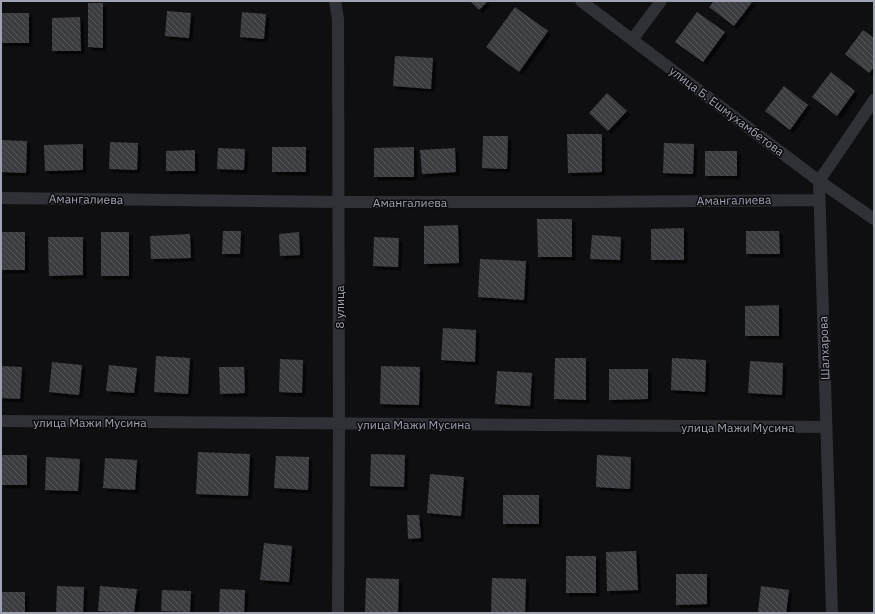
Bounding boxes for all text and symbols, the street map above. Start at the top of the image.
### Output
street label: улица Б. Ешмухамбетова [667,63,788,159]
street label: Амангалиева [49,191,124,207]
street label: Амангалиева [697,192,772,208]
street label: Амангалиева [373,195,448,210]
street label: 8 улица [332,285,347,329]
street label: Шалхарова [815,315,833,380]
street label: улица Мажи Мусина [33,415,147,430]
street label: улица Мажи Мусина [357,417,471,432]
street label: улица Мажи Мусина [681,420,795,435]

